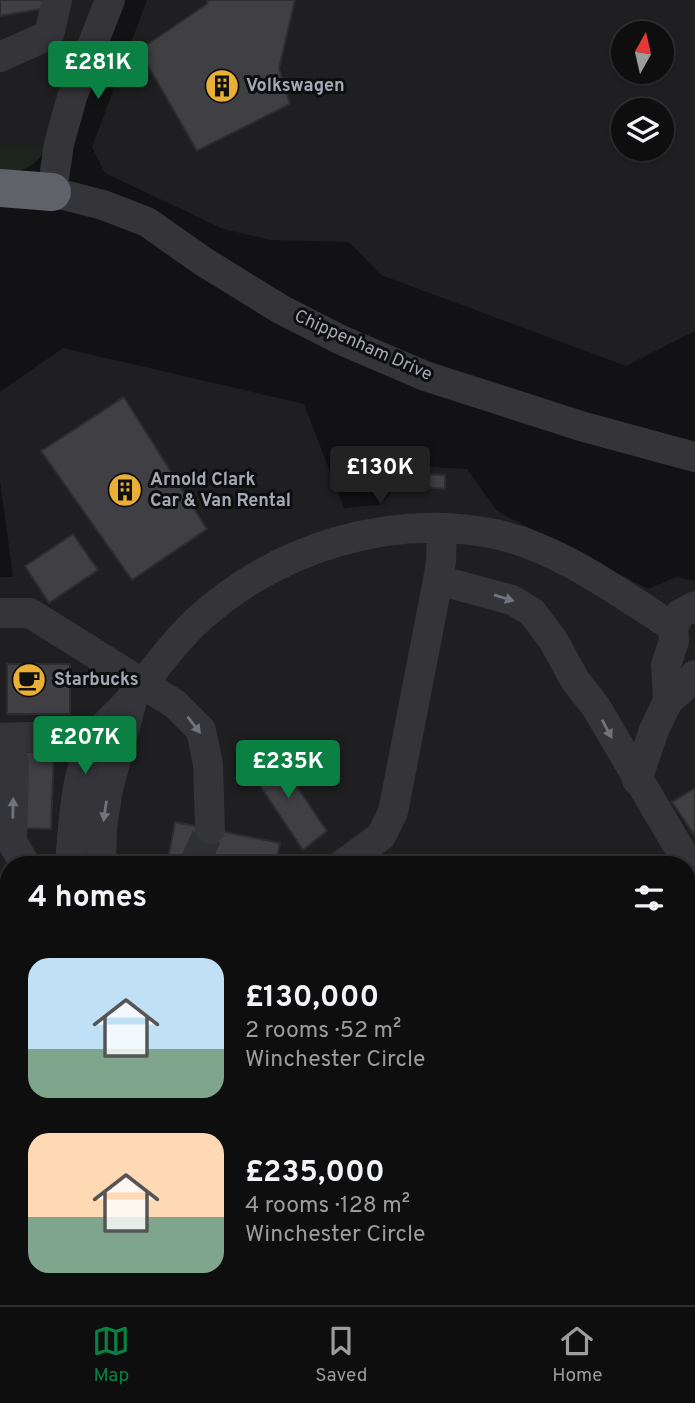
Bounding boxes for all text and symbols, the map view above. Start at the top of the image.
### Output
north arrow [611,21,674,84]
map controls [611,21,674,161]
pin: £281K [49,42,147,101]
text: £281K [64,49,132,78]
building icon: Volkswagen [203,67,241,105]
place label: Volkswagen [246,75,345,98]
button: layers [611,98,674,161]
street label: Chippenham Drive [290,305,436,387]
pin: £130K [331,447,429,506]
text: £130K [346,454,414,483]
place label: Arnold Clark Car & Van Rental [150,469,291,513]
building icon: Arnold Clark Car & Van Rental [106,471,144,509]
one-way arrow [494,594,515,604]
cafe icon: Starbucks [10,661,48,699]
place label: Starbucks [54,669,139,692]
pin: £207K [36,716,134,776]
one-way arrow [187,716,202,734]
one-way arrow [602,719,613,739]
text: £207K [49,724,121,753]
pin: £235K [239,740,337,800]
text: £235K [252,748,324,777]
one-way arrow [7,796,19,818]
one-way arrow [99,800,110,822]
icon: filters [630,879,668,917]
text: 4 homes [28,880,147,917]
text: £130,000 [245,980,379,1017]
icon: home [84,986,168,1070]
text: 2 rooms · 52 m² [245,1017,401,1046]
text: Winchester Circle [245,1046,425,1075]
text: £235,000 [245,1155,385,1192]
icon: home [84,1161,168,1245]
text: 4 rooms · 128 m² [245,1192,410,1221]
text: Winchester Circle [245,1221,425,1250]
tab: Map [92,1322,130,1388]
tab: Saved [315,1322,367,1388]
tab: Home [552,1322,603,1388]

